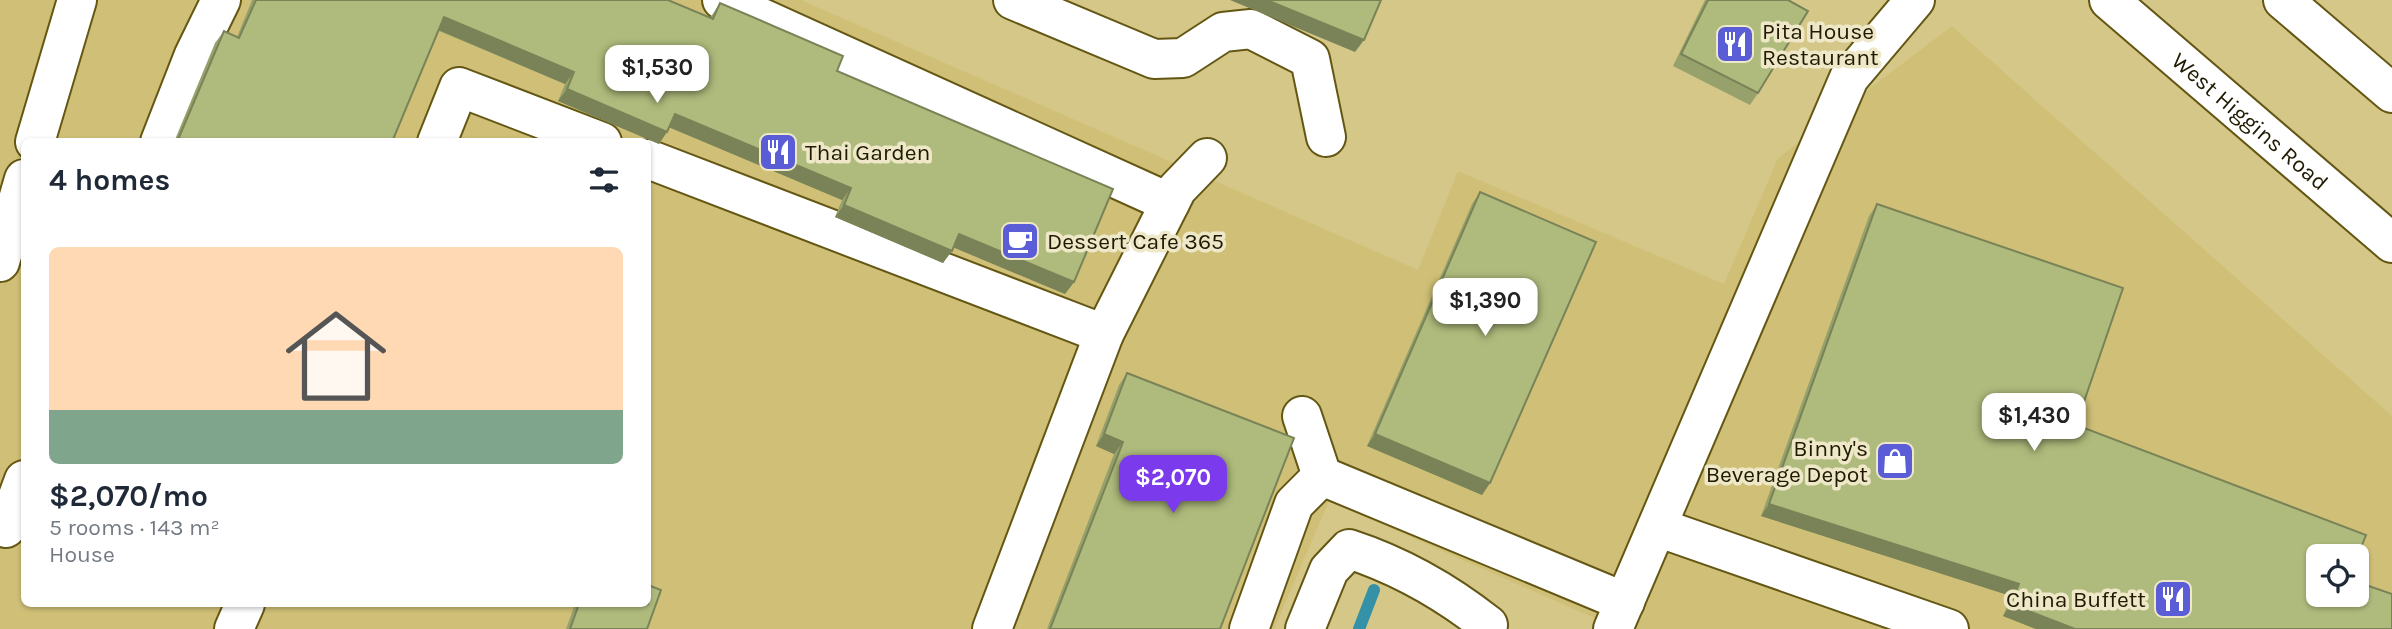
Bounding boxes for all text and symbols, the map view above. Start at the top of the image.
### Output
place label: Pita House Restaurant [1762,18,1879,71]
restaurant icon: Pita House Restaurant [1714,23,1756,65]
pin: $1,530 [600,46,714,105]
street label: West Higgins Road [2166,47,2333,196]
text: $1,530 [621,54,693,81]
restaurant icon: Thai Garden [757,131,799,173]
place label: Thai Garden [805,139,930,166]
icon: filters [585,161,623,199]
text: 4 homes [49,162,170,198]
cafe icon: Dessert Cafe 365 [999,220,1041,262]
place label: Dessert Cafe 365 [1047,228,1224,255]
pin: $1,390 [1428,278,1542,338]
text: $1,390 [1449,287,1521,314]
icon: home [273,293,399,419]
pin: $1,430 [1977,393,2091,453]
text: $1,430 [1998,402,2070,429]
place label: Binny's Beverage Depot [1706,435,1868,488]
shop icon: Binny's Beverage Depot [1874,440,1916,482]
pin: $2,070 [1116,456,1230,515]
text: $2,070 [1135,464,1211,491]
text: $2,070/mo [49,478,208,514]
text: 5 rooms · 143 m² [49,514,220,541]
text: House [49,541,115,568]
map controls [2306,544,2369,607]
button: locate [2306,544,2369,607]
restaurant icon: China Buffett [2152,578,2194,620]
place label: China Buffett [2006,586,2146,613]

